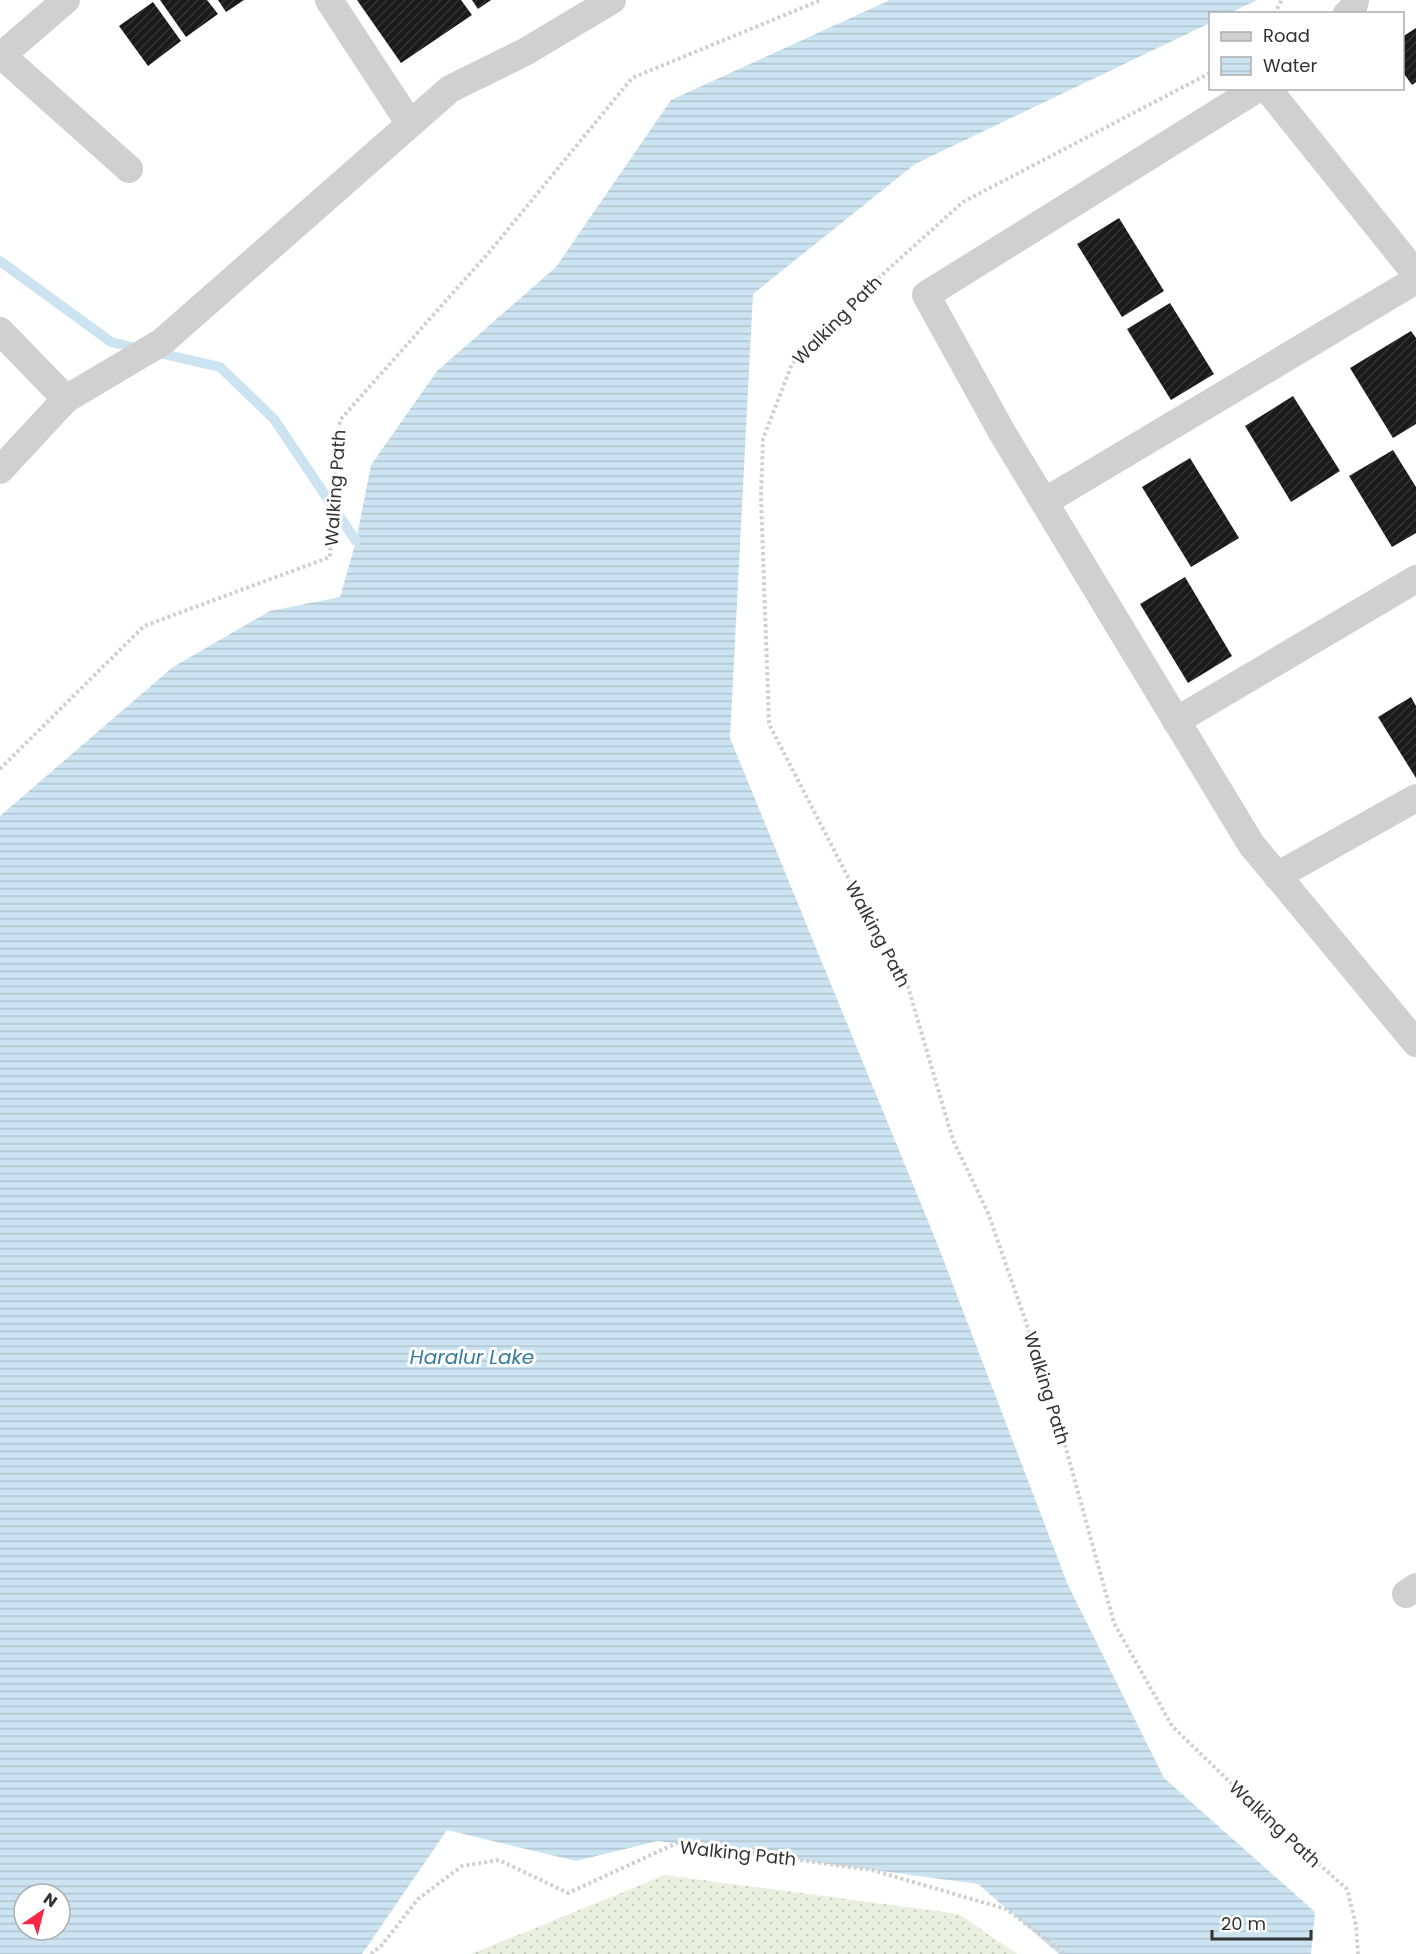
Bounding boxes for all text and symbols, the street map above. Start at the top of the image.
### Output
legend [1209,12,1404,90]
text: Road [1263,23,1310,48]
text: Water [1263,53,1317,78]
street label: Walking Path [787,270,887,370]
street label: Walking Path [318,429,352,547]
street label: Walking Path [839,876,917,992]
street label: Walking Path [1018,1328,1076,1448]
water label: Haralur Lake [410,1343,534,1371]
street label: Walking Path [1224,1775,1326,1873]
street label: Walking Path [678,1834,798,1872]
north arrow [12,1882,72,1942]
text: N [39,1887,62,1913]
scale bar [1212,1903,1311,1941]
text: 20 m [1221,1911,1266,1936]

